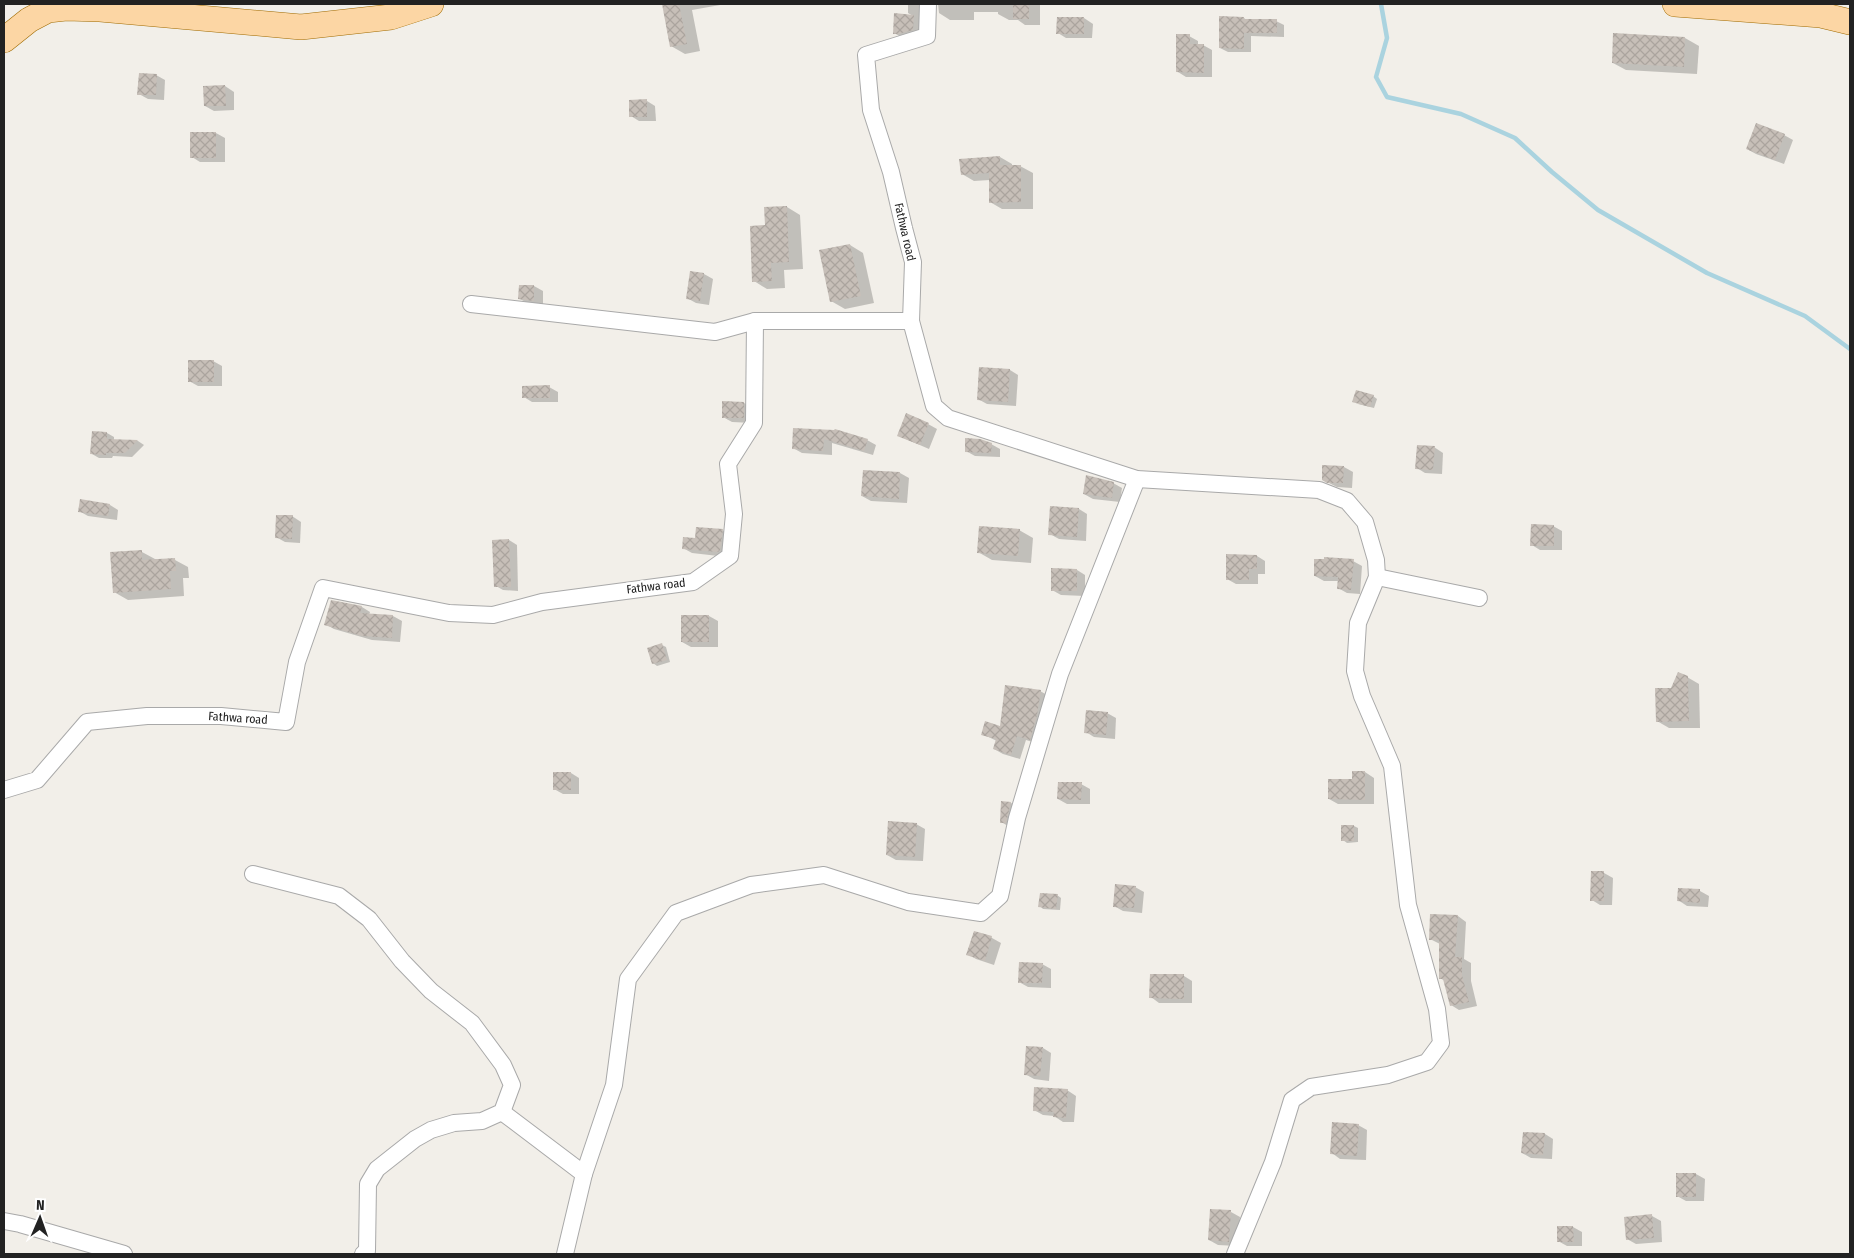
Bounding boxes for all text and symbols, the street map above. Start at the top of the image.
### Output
street label: Fathwa road [891,201,919,263]
street label: Fathwa road [626,575,686,597]
street label: Fathwa road [208,709,268,727]
north arrow [15,1193,65,1243]
text: N [36,1197,45,1214]

